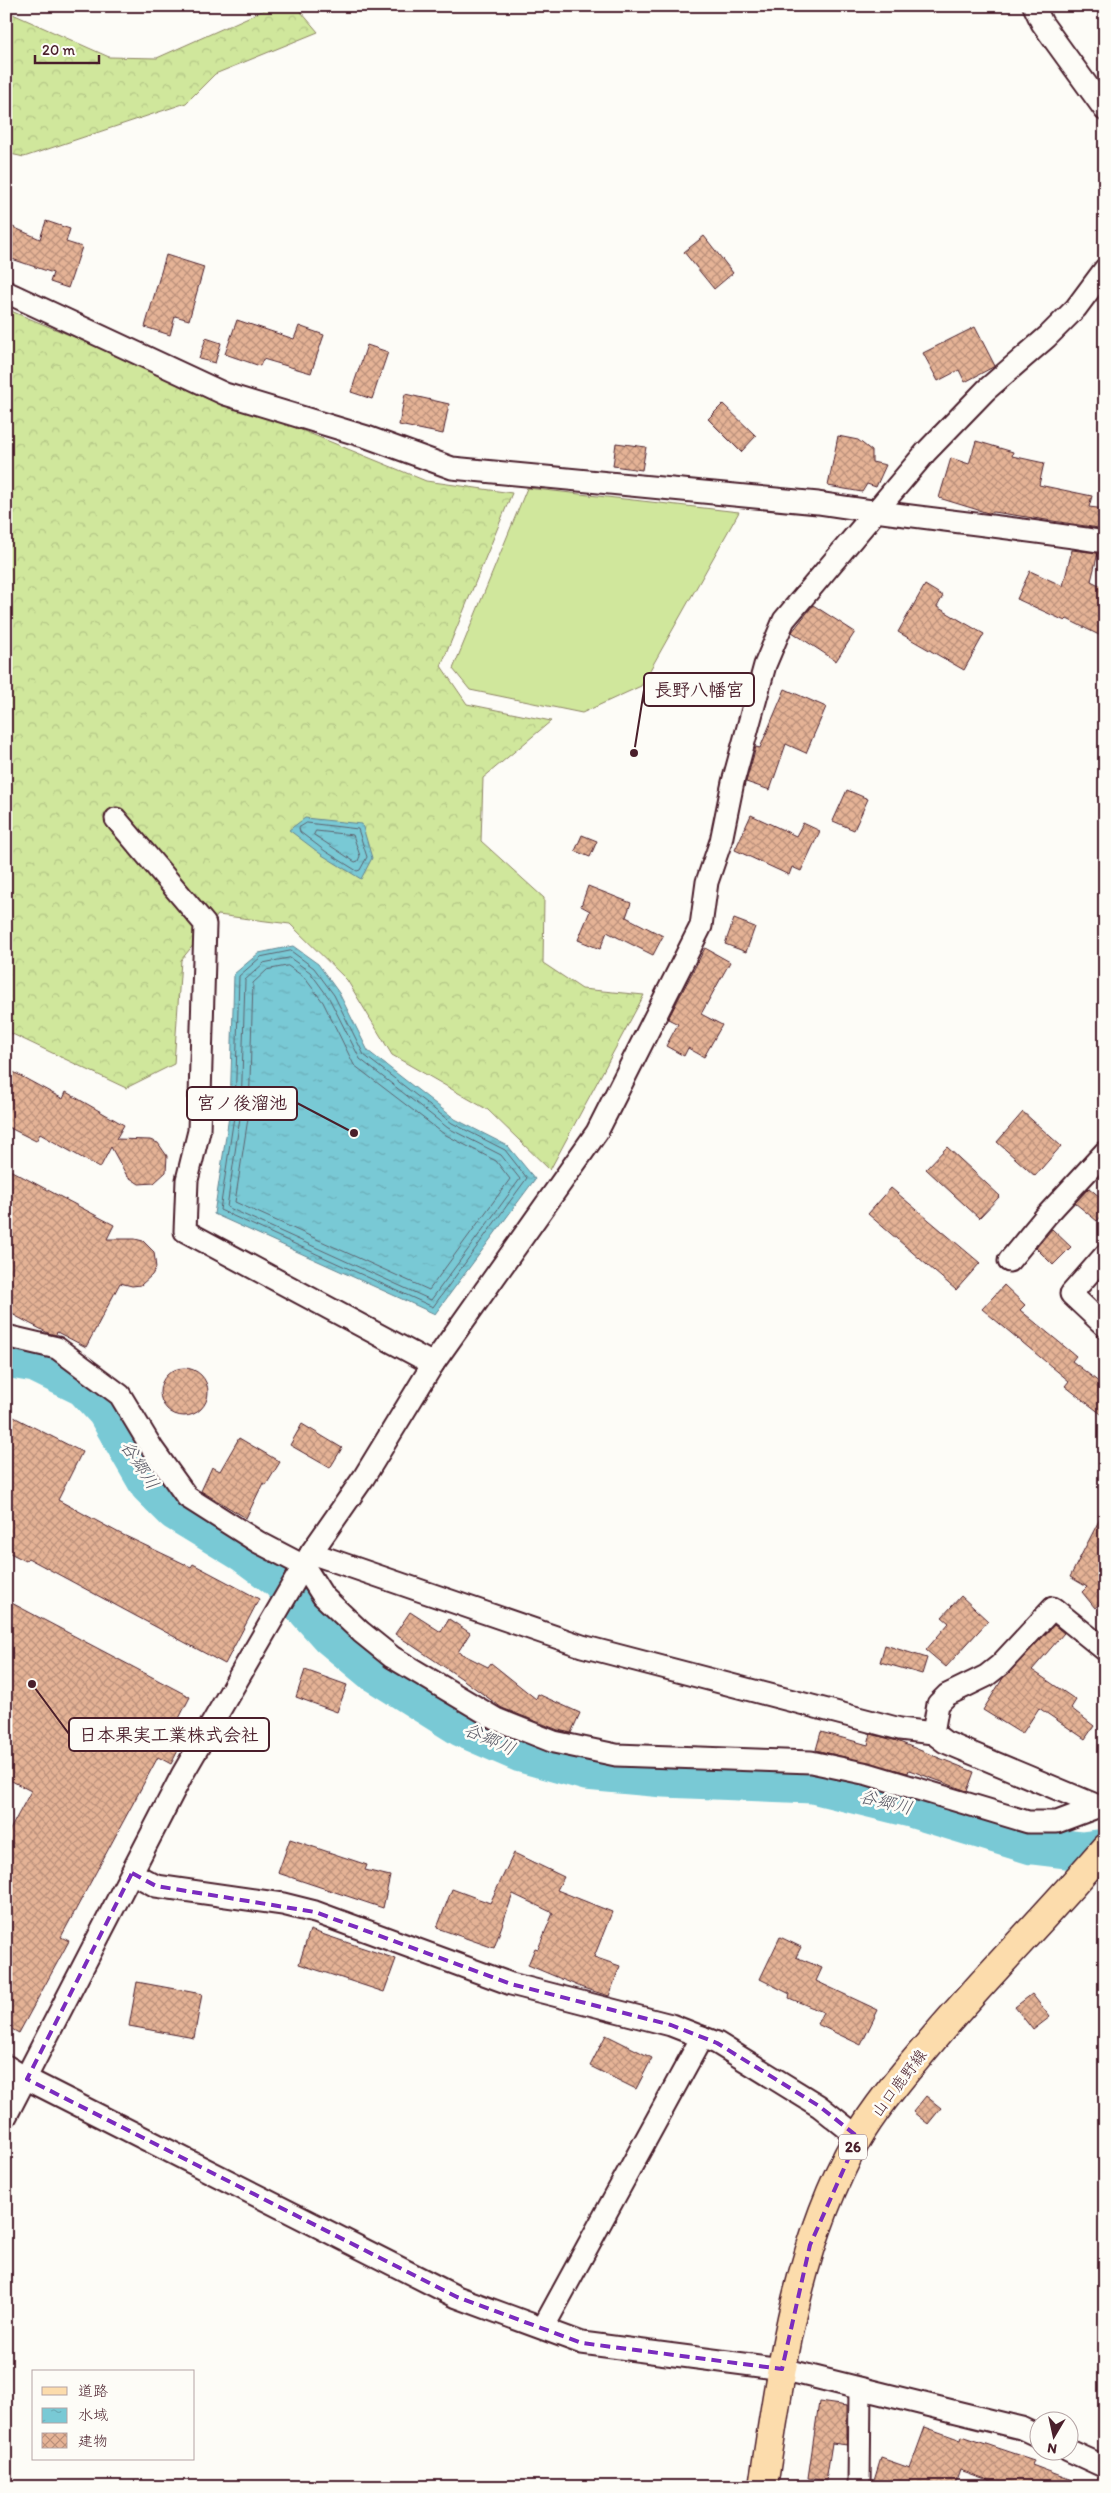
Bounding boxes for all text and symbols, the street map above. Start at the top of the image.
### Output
scale bar [35,32,99,64]
text: 20 m [42,41,76,59]
callout: 長野八幡宮 [644,673,754,706]
text: 長野八幡宮 [654,679,744,701]
callout: 宮ノ後溜池 [187,1087,297,1120]
text: 宮ノ後溜池 [197,1092,287,1114]
water label: 谷郷川 [116,1436,164,1494]
callout: 日本果実工業株式会社 [69,1718,269,1751]
water label: 谷郷川 [461,1718,519,1760]
text: 日本果実工業株式会社 [79,1724,259,1746]
water label: 谷郷川 [857,1785,915,1819]
street label: 山口鹿野線 [867,2045,931,2121]
road number: 26 [839,2134,867,2160]
legend [32,2370,195,2460]
text: 道路 [78,2382,108,2400]
text: 水域 [78,2406,108,2424]
north arrow [1028,2410,1078,2460]
text: 建物 [78,2432,108,2450]
text: N [1046,2439,1058,2457]

